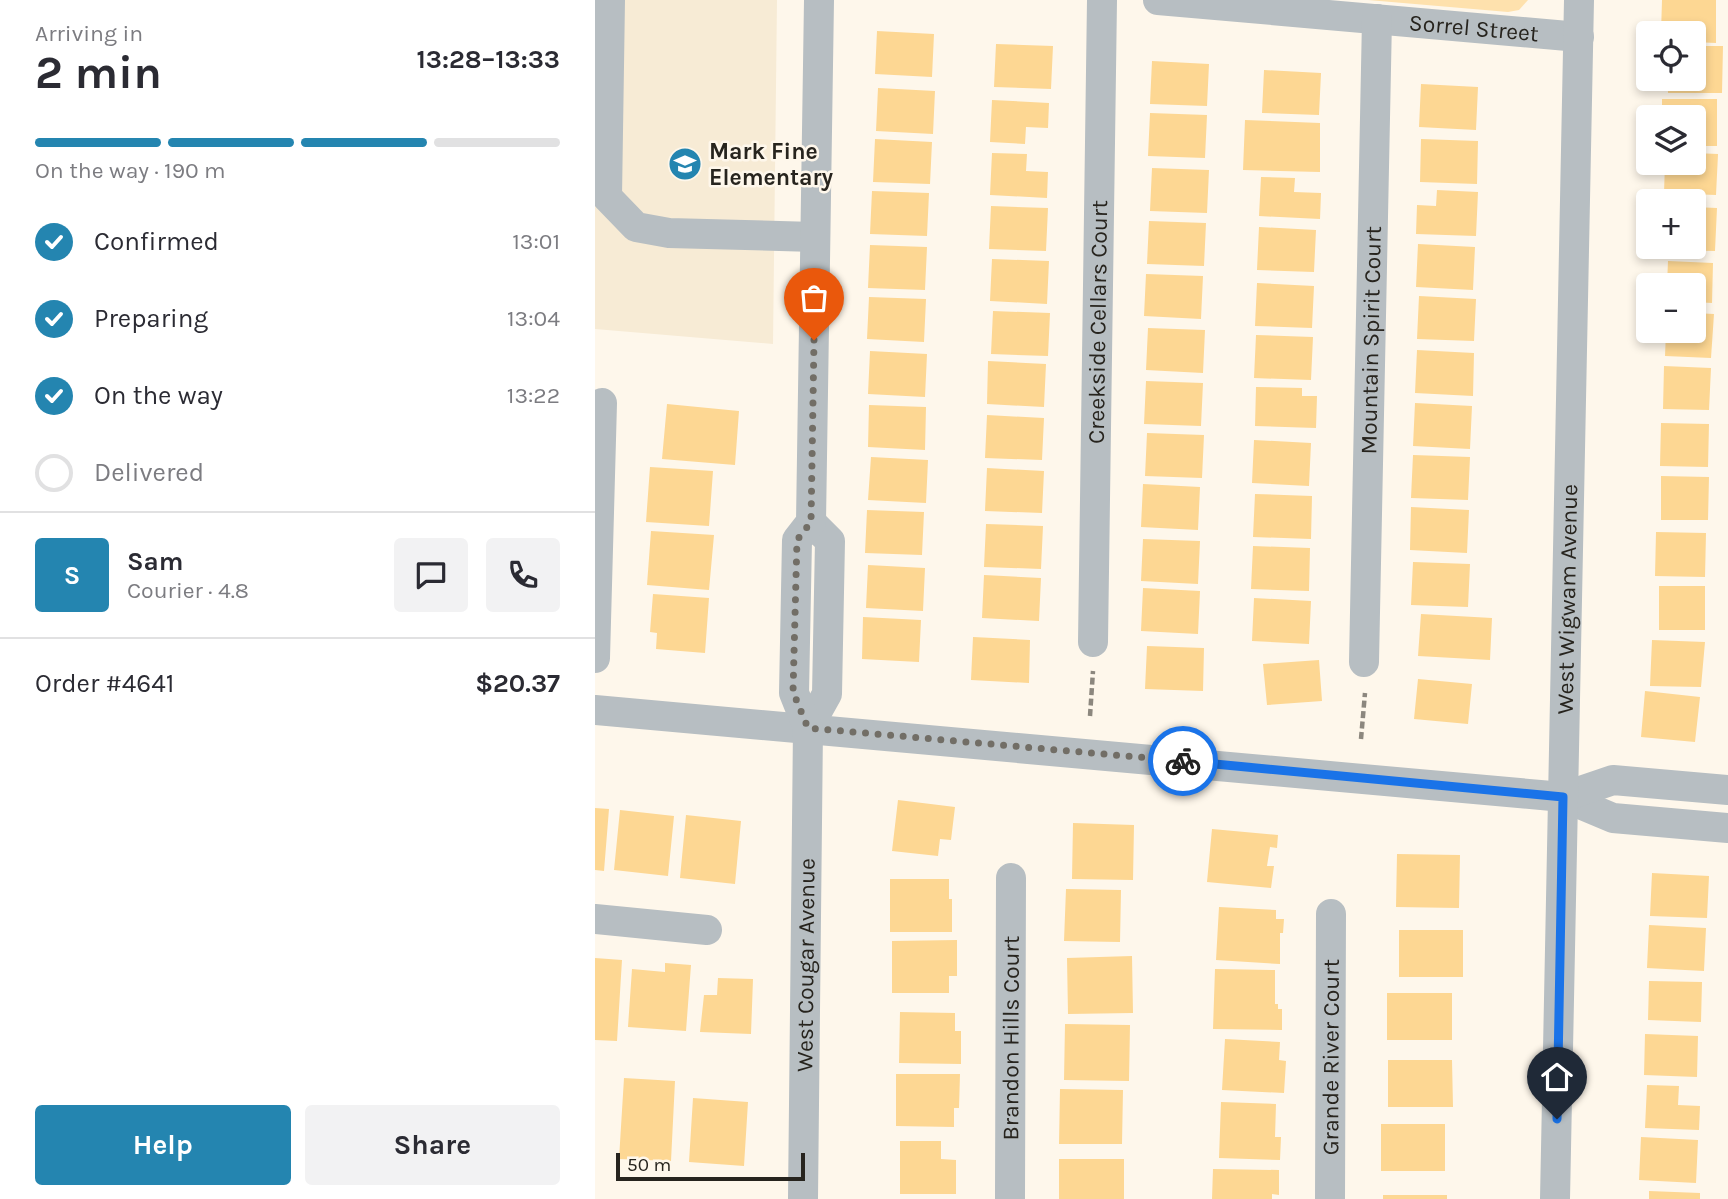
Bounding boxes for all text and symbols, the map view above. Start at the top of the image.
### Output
street label: Sorrel Street [1408,9,1540,47]
text: Arriving in [35,20,143,47]
map controls [1636,21,1706,343]
button: locate [1636,21,1706,91]
text: 13:28–13:33 [417,44,560,75]
text: 2 min [35,46,162,100]
button: layers [1636,105,1706,175]
place label: Mark Fine Elementary [709,138,834,191]
school or university icon: Mark Fine Elementary [666,145,704,183]
text: On the way · 190 m [35,157,226,184]
button: + [1636,189,1706,259]
street label: Creekside Cellars Court [1082,200,1113,444]
icon: check [35,223,73,261]
street label: Mountain Spirit Court [1355,225,1386,455]
text: Confirmed [94,226,219,257]
text: 13:01 [512,228,560,255]
pin [784,268,844,340]
button: − [1636,273,1706,343]
icon: bag [795,279,833,317]
icon: check [35,300,73,338]
text: Preparing [94,303,208,334]
text: 13:04 [507,305,560,332]
icon: check [35,377,73,415]
text: On the way [94,380,223,411]
text: 13:22 [507,382,560,409]
text: Delivered [94,457,204,488]
street label: West Wigwam Avenue [1551,484,1583,715]
button: chat [394,538,468,612]
button: phone [486,538,560,612]
text: Sam [127,546,183,577]
text: S [64,560,80,591]
text: Courier · 4.8 [127,577,249,604]
text: Order #4641 [35,668,174,699]
text: $20.37 [475,668,560,699]
courier [1148,726,1218,796]
icon: bike [1164,742,1202,780]
street label: West Cougar Avenue [791,858,820,1072]
street label: Brandon Hills Court [997,935,1024,1141]
street label: Grande River Court [1317,958,1344,1155]
pin [1527,1047,1587,1119]
icon: home [1538,1058,1576,1096]
button: Help [35,1105,291,1185]
button: Share [305,1105,560,1185]
scale bar [616,1150,805,1182]
text: 50 m [627,1154,671,1176]

